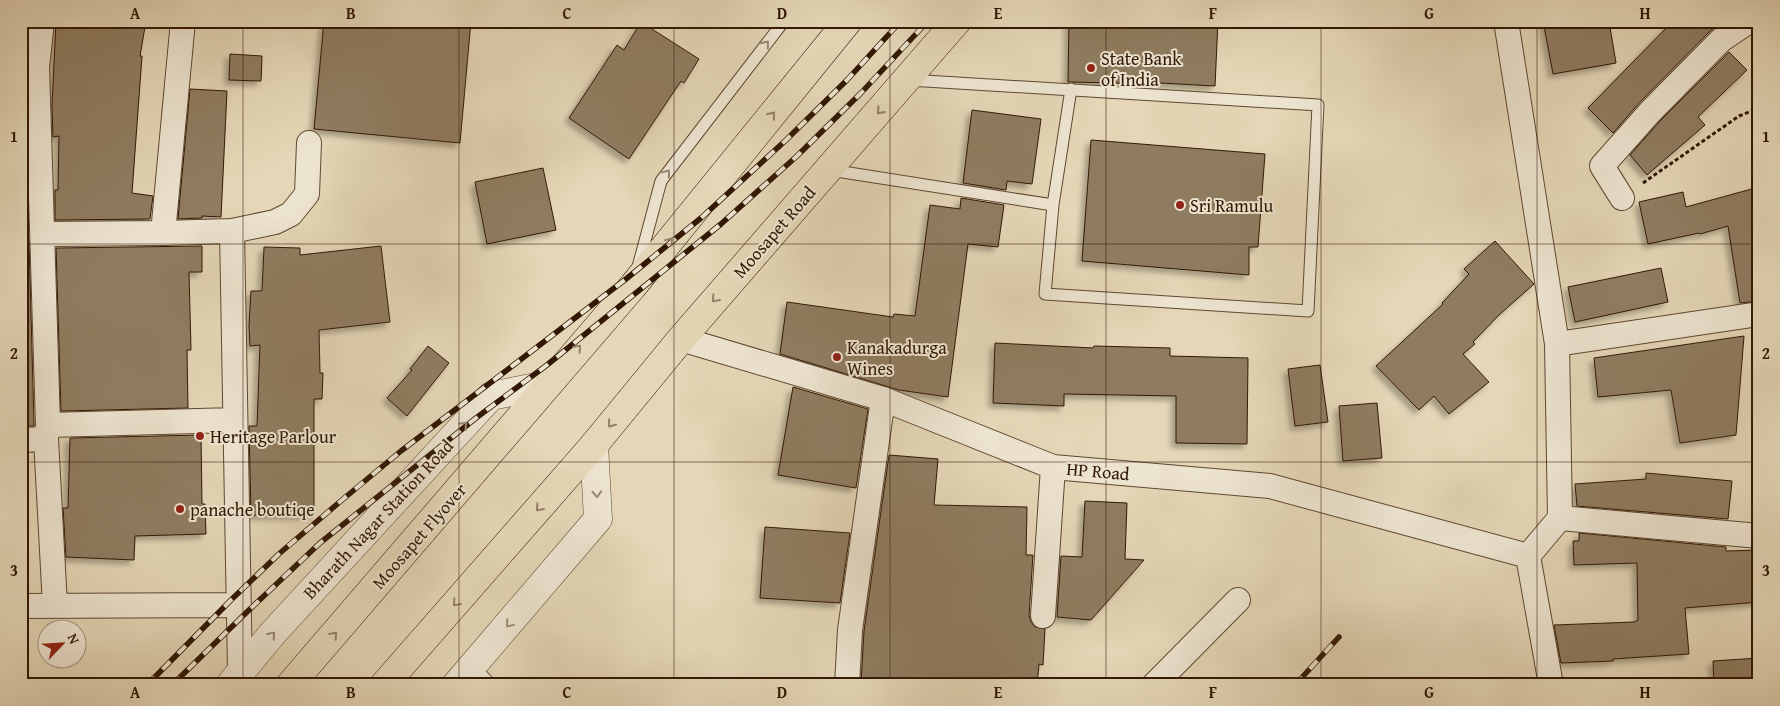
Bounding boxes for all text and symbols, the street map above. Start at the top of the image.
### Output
text: A [130,1,141,25]
text: B [346,1,356,25]
text: C [562,1,572,25]
text: D [777,1,787,25]
text: E [994,1,1003,25]
text: F [1209,1,1217,25]
text: G [1424,1,1434,25]
text: H [1639,1,1651,25]
one-way arrow [760,40,769,49]
place label: State Bank of India [1101,45,1182,93]
marker: State Bank of India [1085,62,1097,74]
one-way arrow [876,105,885,114]
one-way arrow [767,112,775,121]
text: 1 [10,124,18,148]
text: 1 [1762,124,1770,148]
one-way arrow [661,169,670,179]
street label: Moosapet Road [726,179,822,284]
place label: Sri Ramulu [1190,192,1274,219]
marker: Sri Ramulu [1174,199,1186,211]
one-way arrow [664,238,672,247]
one-way arrow [712,294,721,303]
place label: Kanakadurga Wines [847,334,947,382]
text: 2 [10,341,18,365]
text: 2 [1762,341,1770,365]
one-way arrow [573,345,582,354]
marker: Kanakadurga Wines [831,351,843,363]
one-way arrow [609,418,617,427]
one-way arrow [458,421,467,430]
place label: Heritage Parlour [210,423,337,450]
marker: Heritage Parlour [194,430,206,442]
street label: Bharath Nagar Station Road [296,433,460,605]
street label: HP Road [1065,455,1131,487]
street label: Moosapet Flyover [365,477,473,595]
one-way arrow [591,490,602,498]
place label: panache boutiqe [190,496,315,523]
marker: panache boutiqe [174,503,186,515]
one-way arrow [536,503,545,512]
text: 3 [10,558,18,582]
text: 3 [1762,558,1770,582]
one-way arrow [453,597,461,606]
north arrow [38,618,88,668]
one-way arrow [506,618,515,627]
text: N [63,630,85,648]
one-way arrow [266,631,275,640]
one-way arrow [328,631,337,640]
text: A [130,680,141,704]
text: B [346,680,356,704]
text: C [562,680,572,704]
text: D [777,680,787,704]
text: E [994,680,1003,704]
text: F [1209,680,1217,704]
text: G [1424,680,1434,704]
text: H [1639,680,1651,704]

